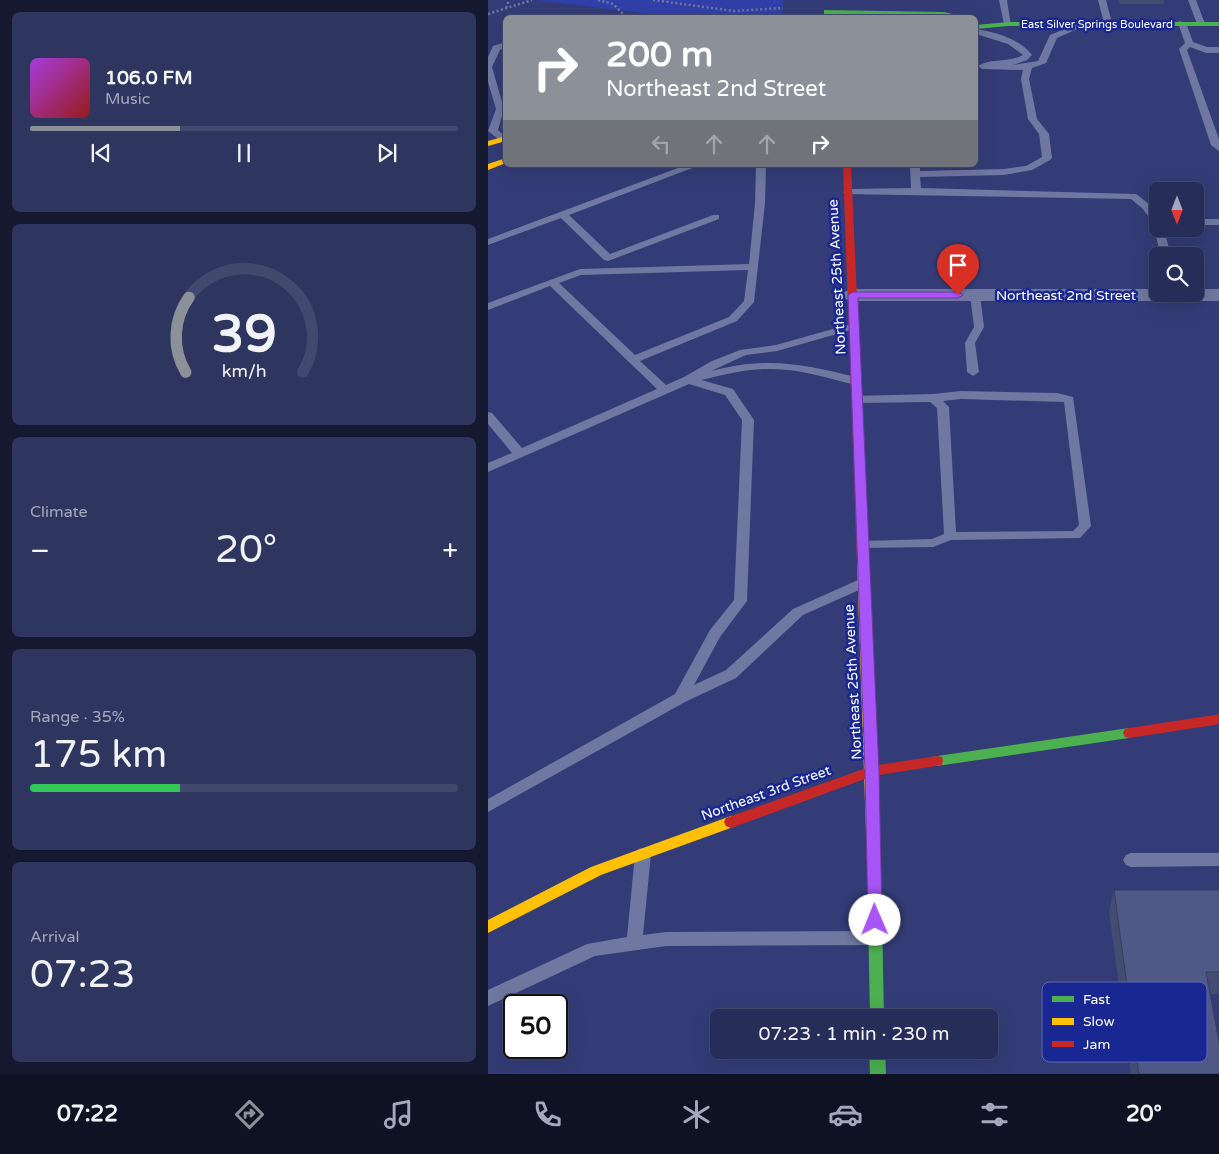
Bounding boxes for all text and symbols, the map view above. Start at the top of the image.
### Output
street label: East Silver Springs Boulevard [1021,18,1173,31]
text: 200 m [606,34,713,76]
icon: right [523,35,588,100]
text: 106.0 FM [105,67,193,89]
text: Northeast 2nd Street [606,76,826,102]
text: Music [105,89,150,109]
icon: left [647,130,675,158]
icon: ahead [700,130,728,158]
icon: ahead [753,130,781,158]
icon: right [806,130,834,158]
icon: previous [87,139,115,167]
icon: pause [230,139,258,167]
icon: next [373,139,401,167]
north arrow [1149,182,1204,238]
map controls [1149,182,1204,302]
street label: Northeast 25th Avenue [824,199,850,355]
pin [937,244,979,295]
button: search [1149,247,1204,302]
icon: arrive [944,251,972,279]
street label: Northeast 2nd Street [996,287,1137,304]
text: 39 [211,303,277,366]
text: km/h [222,361,266,382]
text: Climate [30,502,88,522]
text: 20° [215,527,277,573]
text: − [30,534,50,568]
text: + [442,534,458,568]
street label: Northeast 25th Avenue [840,604,866,760]
text: Range · 35% [30,707,125,727]
text: 175 km [30,732,167,778]
street label: Northeast 3rd Street [699,761,834,824]
position arrow [848,893,900,945]
text: Arrival [30,927,79,947]
text: 07:23 [30,952,135,998]
legend [1042,982,1207,1062]
text: Fast [1083,991,1111,1008]
speed limit sign: 50 [503,994,568,1059]
text: Slow [1083,1013,1115,1030]
text: 07:23 · 1 min · 230 m [758,1023,950,1045]
text: Jam [1083,1036,1110,1053]
icon: directions [232,1097,267,1132]
icon: music [381,1097,416,1132]
icon: phone [530,1097,565,1132]
icon: climate [679,1097,714,1132]
icon: car [828,1097,863,1132]
icon: filters [977,1097,1012,1132]
text: 07:22 [57,1101,118,1127]
text: 20° [1126,1101,1162,1127]

